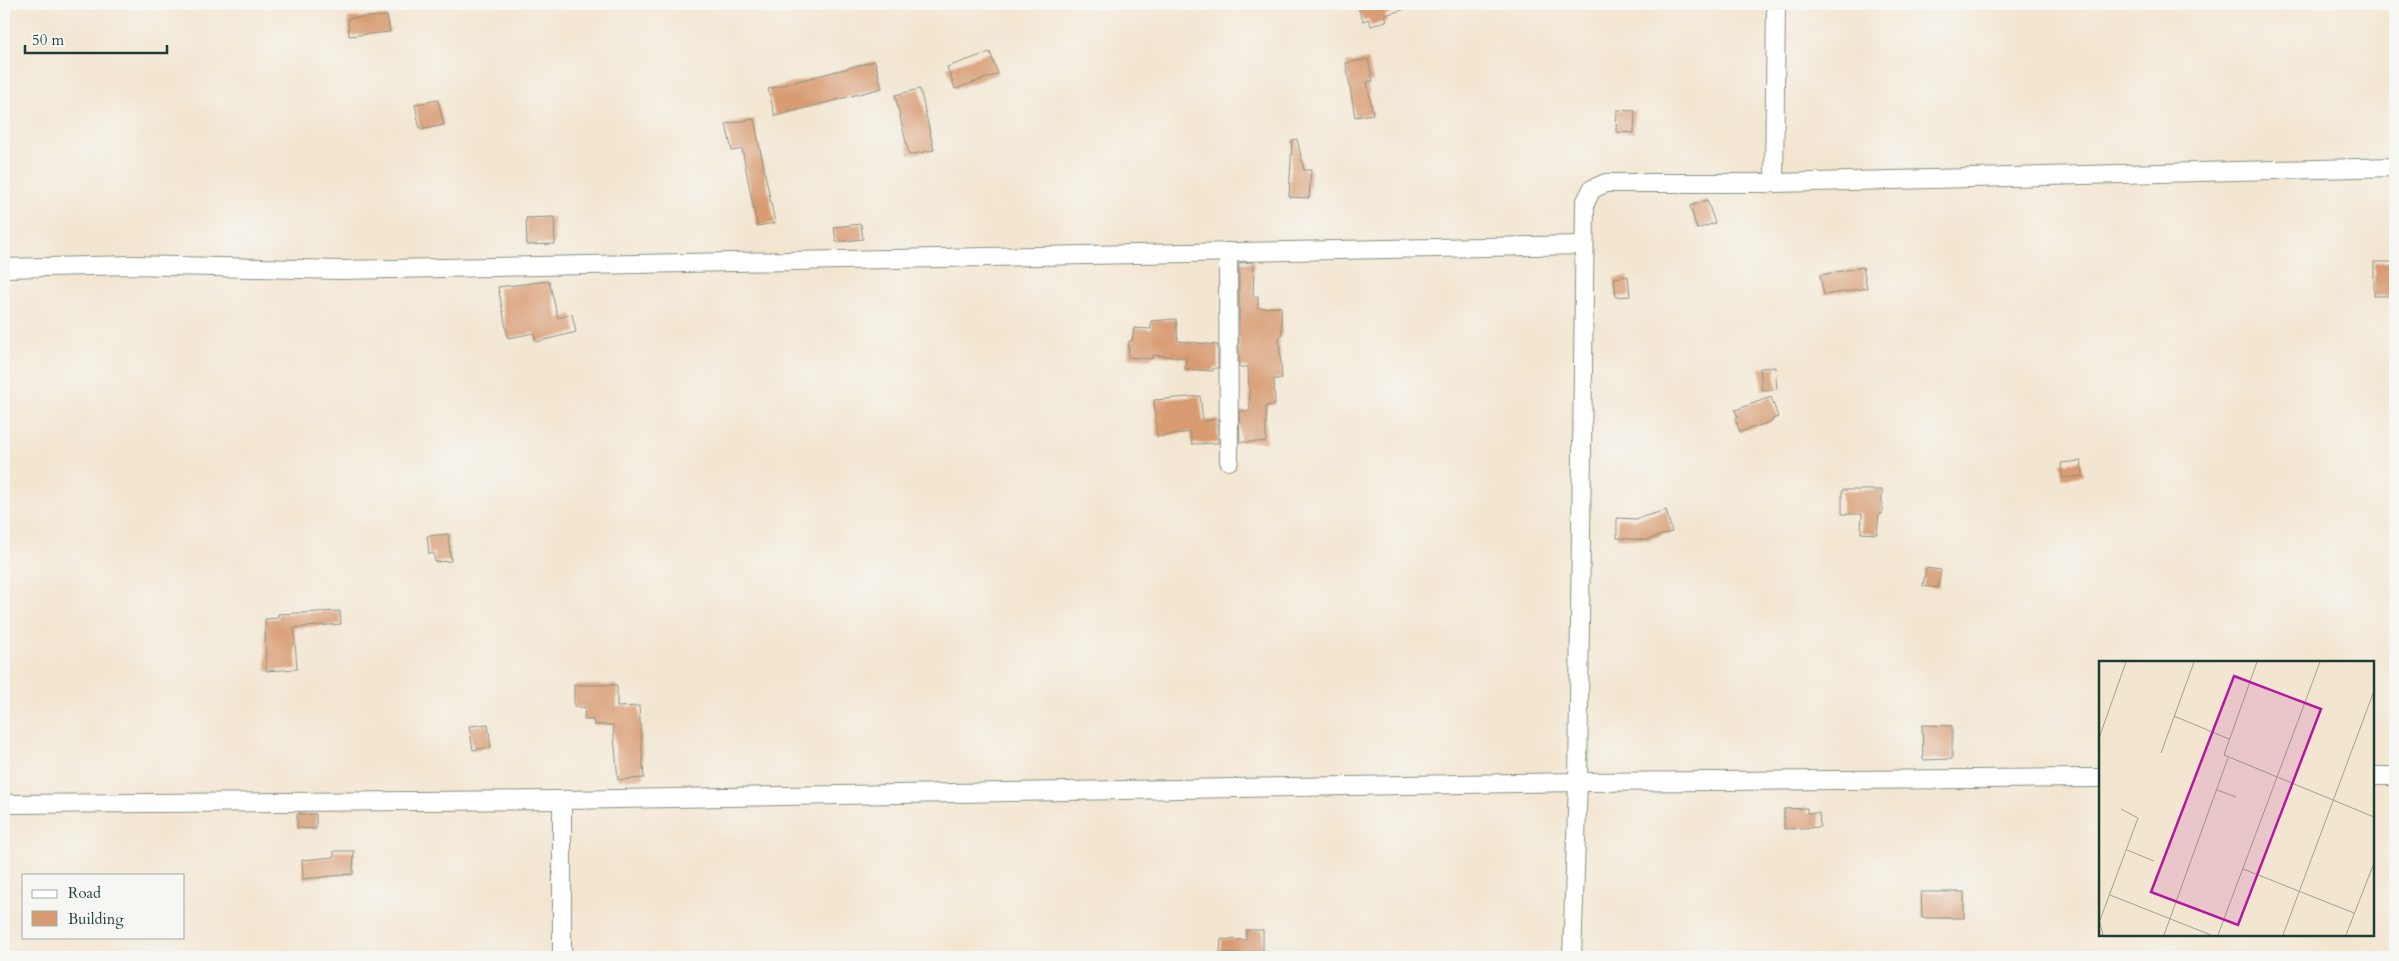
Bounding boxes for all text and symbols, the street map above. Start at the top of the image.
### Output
scale bar [25,22,168,54]
text: 50 m [32,30,64,50]
inset map [2099,661,2374,936]
legend [22,874,185,938]
text: Road [68,883,101,903]
text: Building [68,909,124,929]

